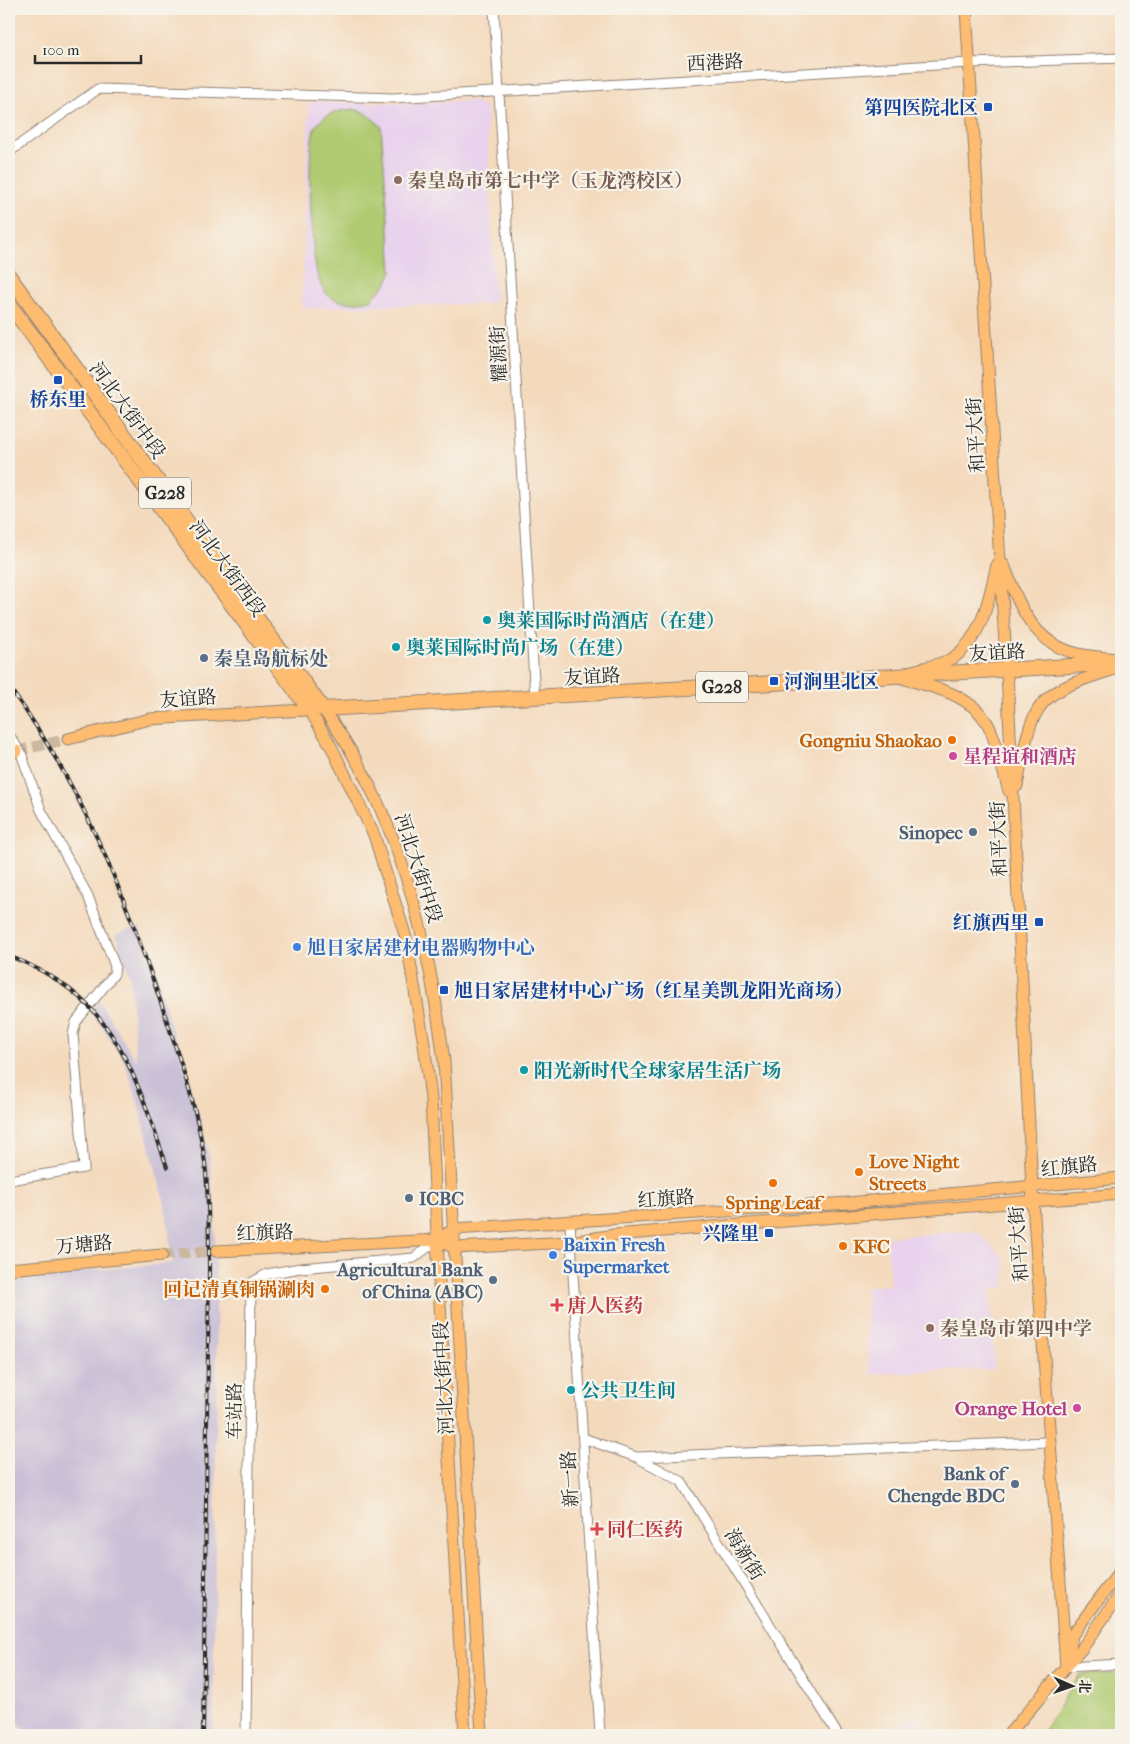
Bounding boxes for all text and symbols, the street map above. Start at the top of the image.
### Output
scale bar [35,32,141,64]
text: 100 m [42,41,80,59]
street label: 西港路 [686,51,744,75]
place label: 第四医院北区 [864,97,978,119]
marker: 第四医院北区 [982,101,994,113]
place label: 秦皇岛市第七中学（玉龙湾校区） [408,170,693,192]
marker: 秦皇岛市第七中学（玉龙湾校区） [392,174,404,186]
street label: 耀源街 [487,325,511,383]
street label: 河北大街中段 [85,358,170,463]
marker: 桥东里 [52,374,64,386]
place label: 桥东里 [29,389,87,411]
street label: 和平大街 [963,396,989,473]
road number: G228 [139,478,191,508]
street label: 河北大街西段 [185,516,270,621]
place label: 奥莱国际时尚酒店（在建） [497,610,725,632]
marker: 奥莱国际时尚酒店（在建） [481,614,493,626]
place label: 奥莱国际时尚广场（在建） [406,637,634,659]
marker: 奥莱国际时尚广场（在建） [390,641,402,653]
street label: 友谊路 [968,641,1026,665]
place label: 秦皇岛航标处 [214,648,328,670]
marker: 秦皇岛航标处 [198,652,210,664]
street label: 友谊路 [563,665,621,689]
place label: 河涧里北区 [784,671,879,693]
road number: G228 [696,672,748,702]
marker: 河涧里北区 [768,675,780,687]
street label: 友谊路 [159,686,217,712]
place label: Gongniu Shaokao [800,730,942,752]
marker: Gongniu Shaokao [946,734,958,746]
place label: 星程谊和酒店 [963,746,1077,768]
marker: 星程谊和酒店 [947,750,959,762]
street label: 和平大街 [987,801,1011,877]
street label: 河北大街中段 [390,811,446,926]
place label: Sinopec [899,822,964,844]
marker: Sinopec [967,826,979,838]
place label: 红旗西里 [953,912,1029,934]
marker: 红旗西里 [1033,916,1045,928]
place label: 旭日家居建材电器购物中心 [307,937,535,959]
marker: 旭日家居建材电器购物中心 [291,941,303,953]
place label: 旭日家居建材中心广场（红星美凯龙阳光商场） [454,980,853,1002]
marker: 旭日家居建材中心广场（红星美凯龙阳光商场） [438,984,450,996]
place label: 阳光新时代全球家居生活广场 [534,1060,781,1082]
marker: 阳光新时代全球家居生活广场 [518,1064,530,1076]
place label: Love Night Streets [869,1151,960,1195]
street label: 红旗路 [1040,1153,1099,1181]
marker: Love Night Streets [853,1166,865,1178]
marker: Spring Leaf [767,1177,779,1189]
street label: 红旗路 [637,1186,695,1212]
place label: ICBC [419,1188,464,1210]
marker: ICBC [403,1192,415,1204]
place label: Spring Leaf [726,1192,825,1214]
street label: 和平大街 [1005,1205,1033,1283]
street label: 红旗路 [236,1221,294,1245]
place label: 兴隆里 [702,1223,759,1245]
marker: 兴隆里 [763,1227,775,1239]
street label: 万塘路 [55,1232,113,1258]
place label: Baixin Fresh Supermarket [563,1234,670,1278]
place label: KFC [853,1236,890,1258]
marker: KFC [837,1240,849,1252]
marker: Baixin Fresh Supermarket [547,1249,559,1261]
place label: Agricultural Bank of China (ABC) [336,1259,484,1303]
marker: Agricultural Bank of China (ABC) [487,1274,499,1286]
place label: 回记清真铜锅涮肉 [163,1279,315,1301]
marker: 回记清真铜锅涮肉 [319,1283,331,1295]
place label: 唐人医药 [567,1295,643,1317]
marker: 唐人医药 [551,1299,563,1311]
place label: 秦皇岛市第四中学 [940,1318,1092,1340]
street label: 河北大街中段 [430,1320,458,1435]
marker: 秦皇岛市第四中学 [924,1322,936,1334]
place label: 公共卫生间 [581,1380,676,1402]
street label: 车站路 [224,1382,246,1440]
marker: 公共卫生间 [565,1384,577,1396]
place label: Orange Hotel [955,1398,1068,1420]
marker: Orange Hotel [1071,1402,1083,1414]
street label: 新一路 [558,1450,582,1508]
place label: Bank of Chengde BDC [888,1463,1010,1507]
marker: Bank of Chengde BDC [1009,1478,1021,1490]
place label: 同仁医药 [607,1519,683,1541]
marker: 同仁医药 [591,1523,603,1535]
street label: 海新街 [720,1525,769,1585]
north arrow [1048,1662,1098,1712]
text: 北 [1076,1679,1093,1694]

